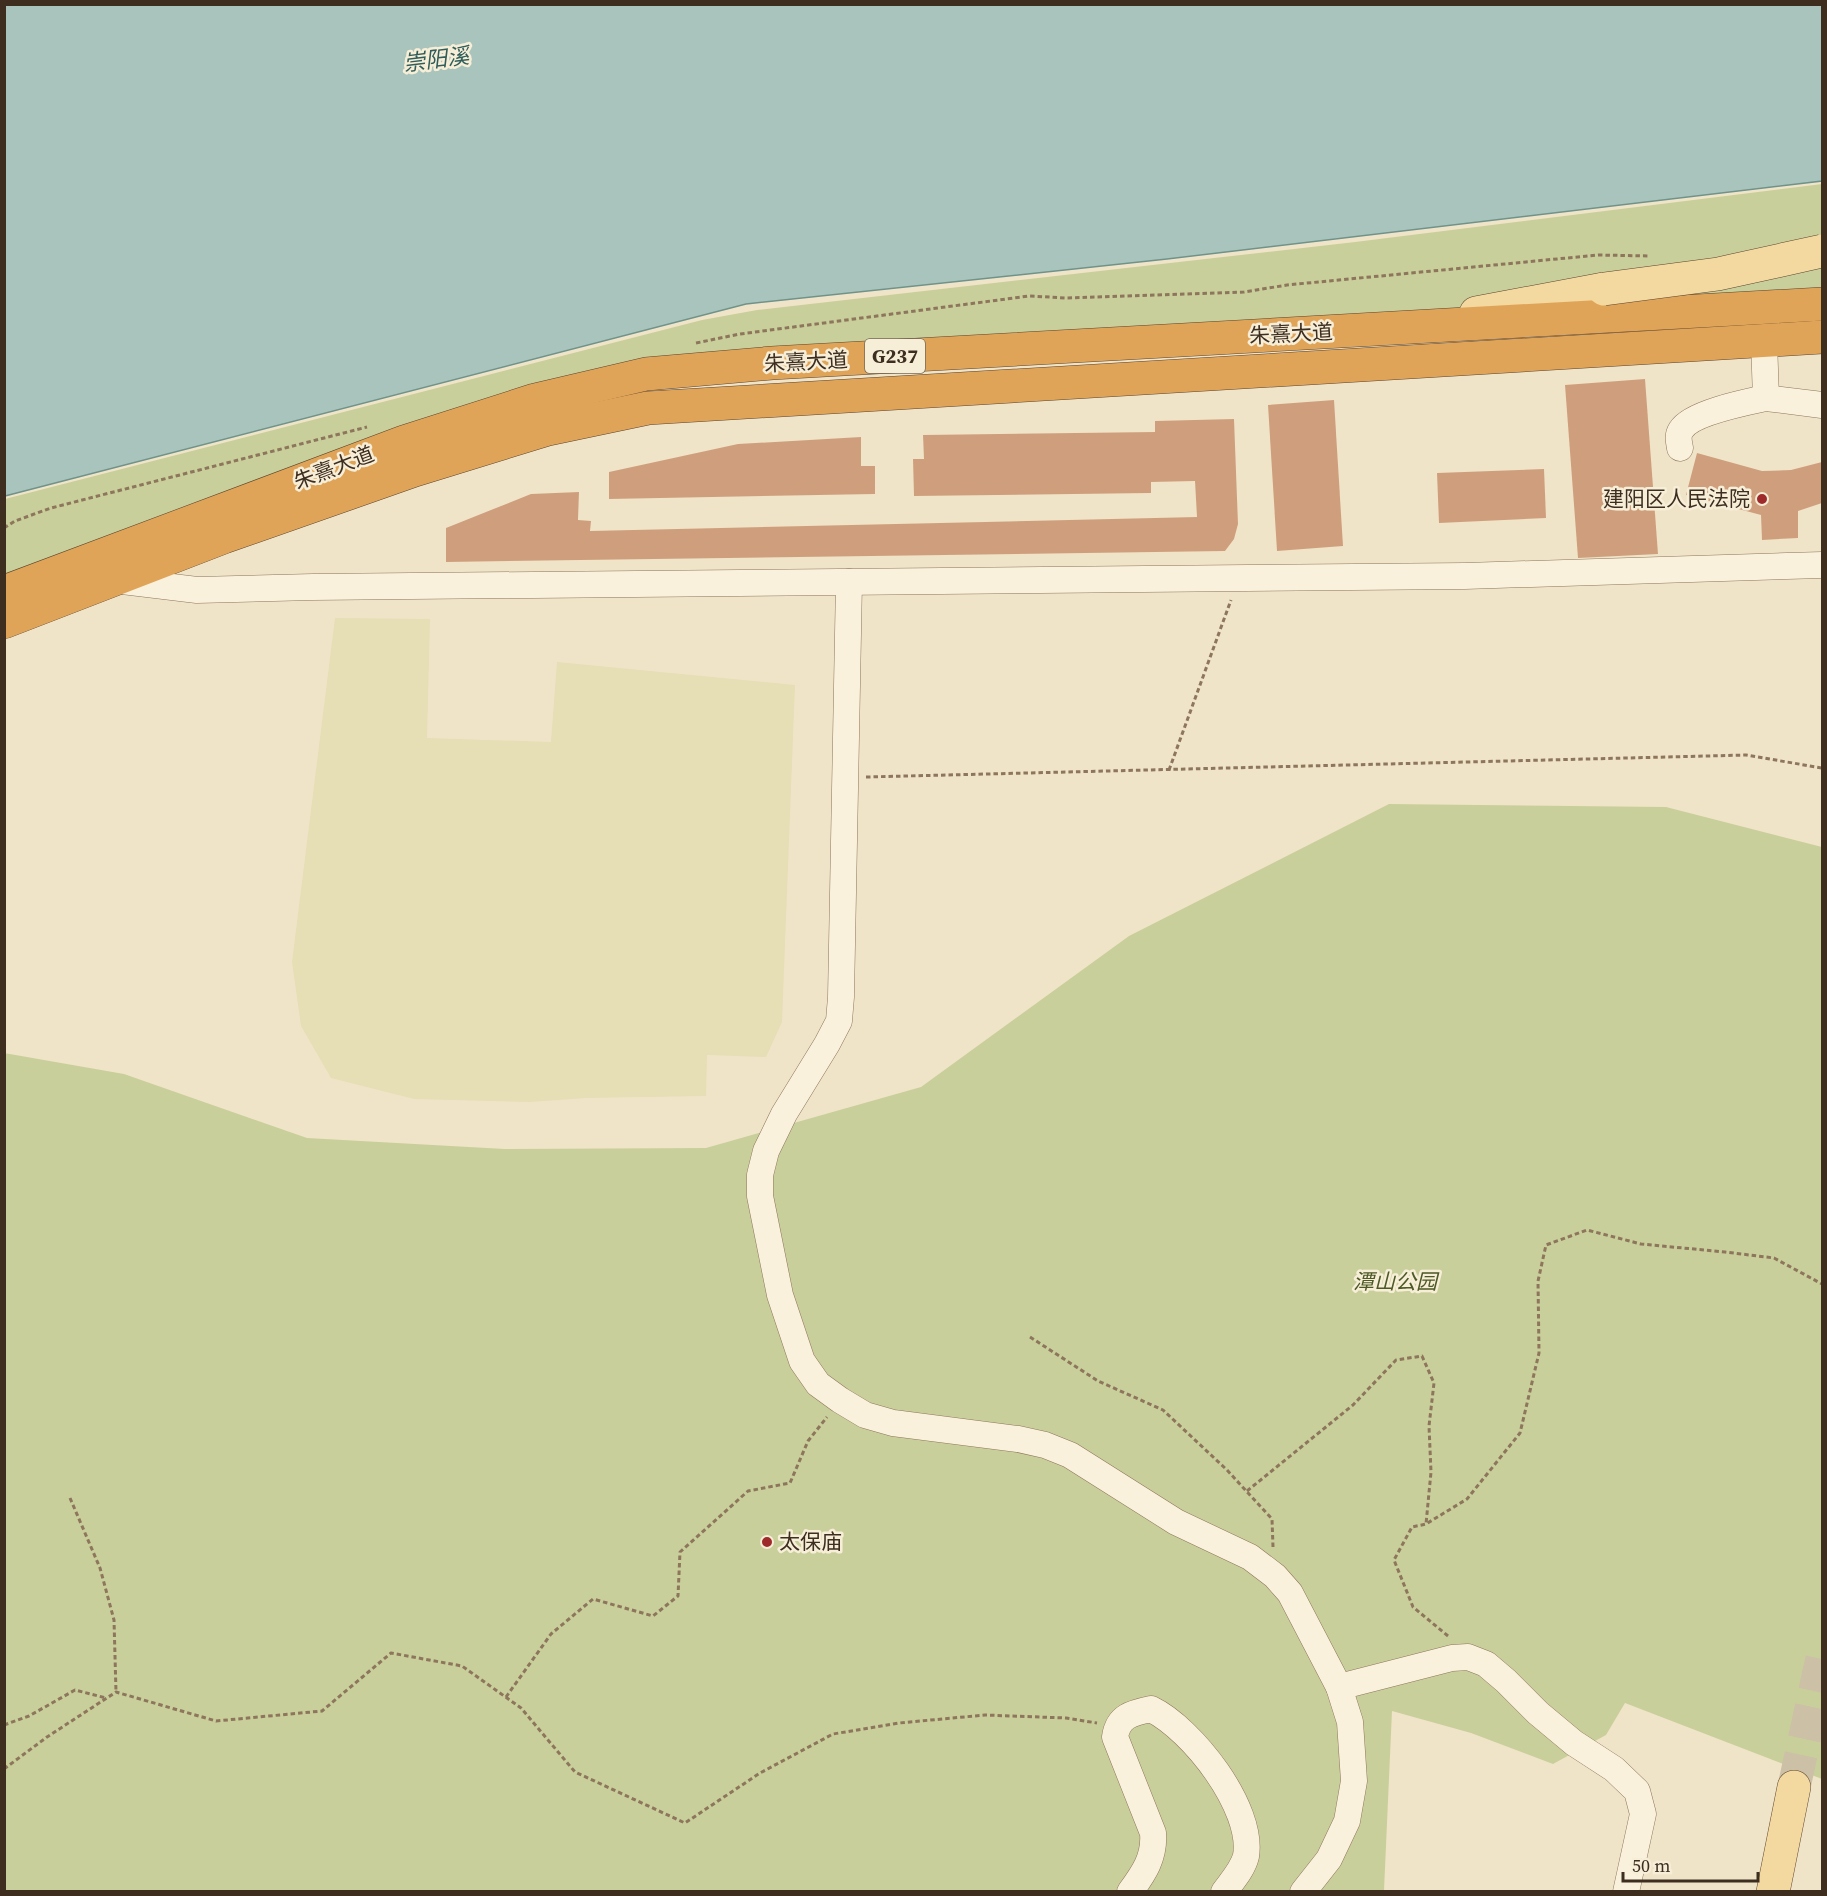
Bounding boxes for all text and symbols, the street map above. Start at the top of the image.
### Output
water label: 崇阳溪 [401,40,473,78]
street label: 朱熹大道 [1248,317,1334,350]
road number: G237 [865,339,925,373]
street label: 朱熹大道 [763,345,849,378]
street label: 朱熹大道 [289,439,378,496]
place label: 建阳区人民法院 [1603,484,1750,513]
marker: 建阳区人民法院 [1755,492,1769,506]
park label: 潭山公园 [1353,1267,1440,1296]
place label: 太保庙 [779,1527,842,1556]
marker: 太保庙 [760,1535,774,1549]
scale bar [1623,1845,1758,1883]
text: 50 m [1632,1853,1670,1878]

